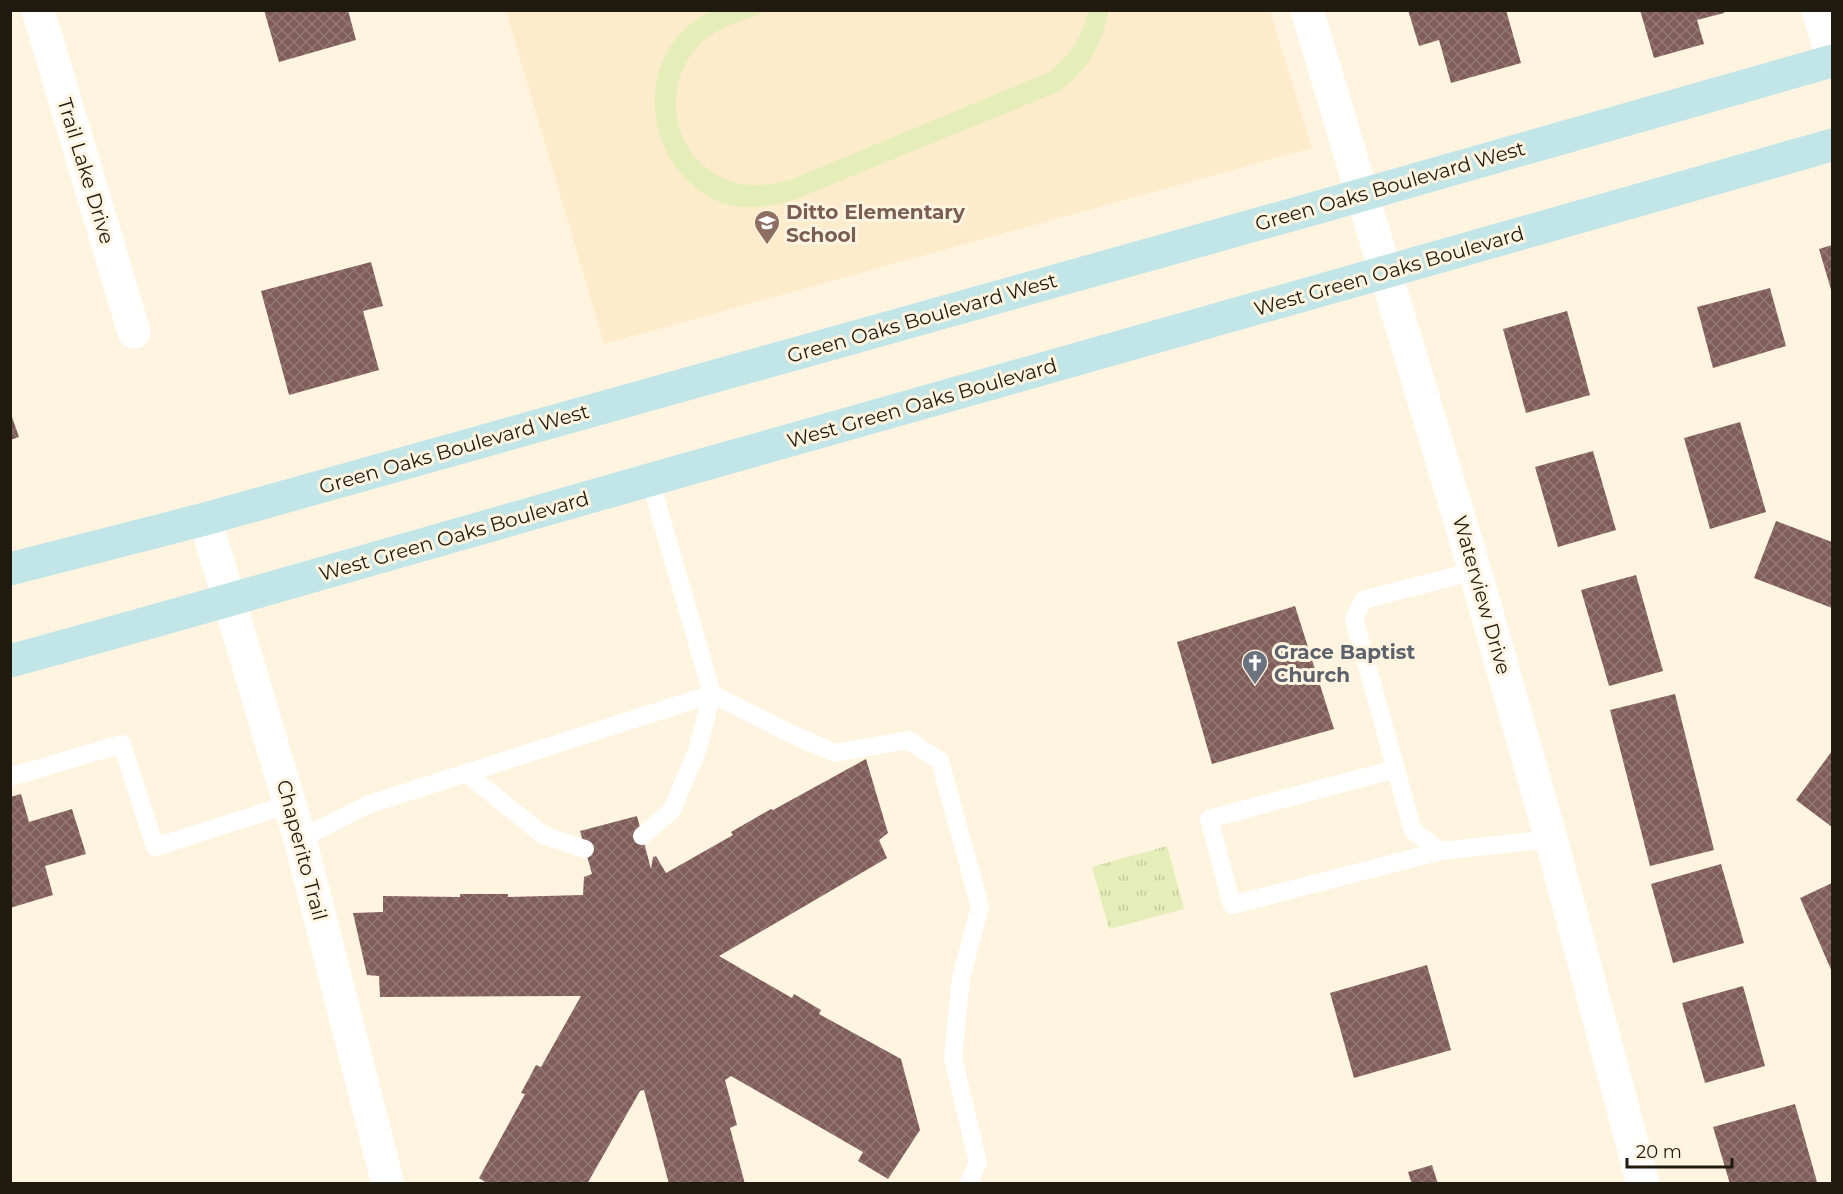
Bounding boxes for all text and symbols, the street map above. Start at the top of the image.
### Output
street label: Trail Lake Drive [52,95,120,247]
street label: Green Oaks Boulevard West [1252,136,1528,236]
place label: Ditto Elementary School [786,200,966,247]
school or university icon: Ditto Elementary School [752,208,782,246]
street label: West Green Oaks Boulevard [1251,221,1527,321]
street label: Green Oaks Boulevard West [784,268,1060,368]
street label: West Green Oaks Boulevard [784,353,1060,453]
street label: Green Oaks Boulevard West [316,399,592,499]
street label: West Green Oaks Boulevard [316,486,592,586]
street label: Waterview Drive [1448,513,1516,677]
place label: Grace Baptist Church [1274,640,1415,687]
church icon: Grace Baptist Church [1240,648,1270,686]
street label: Chaperito Trail [272,777,332,923]
scale bar [1627,1131,1732,1169]
text: 20 m [1636,1141,1682,1163]

